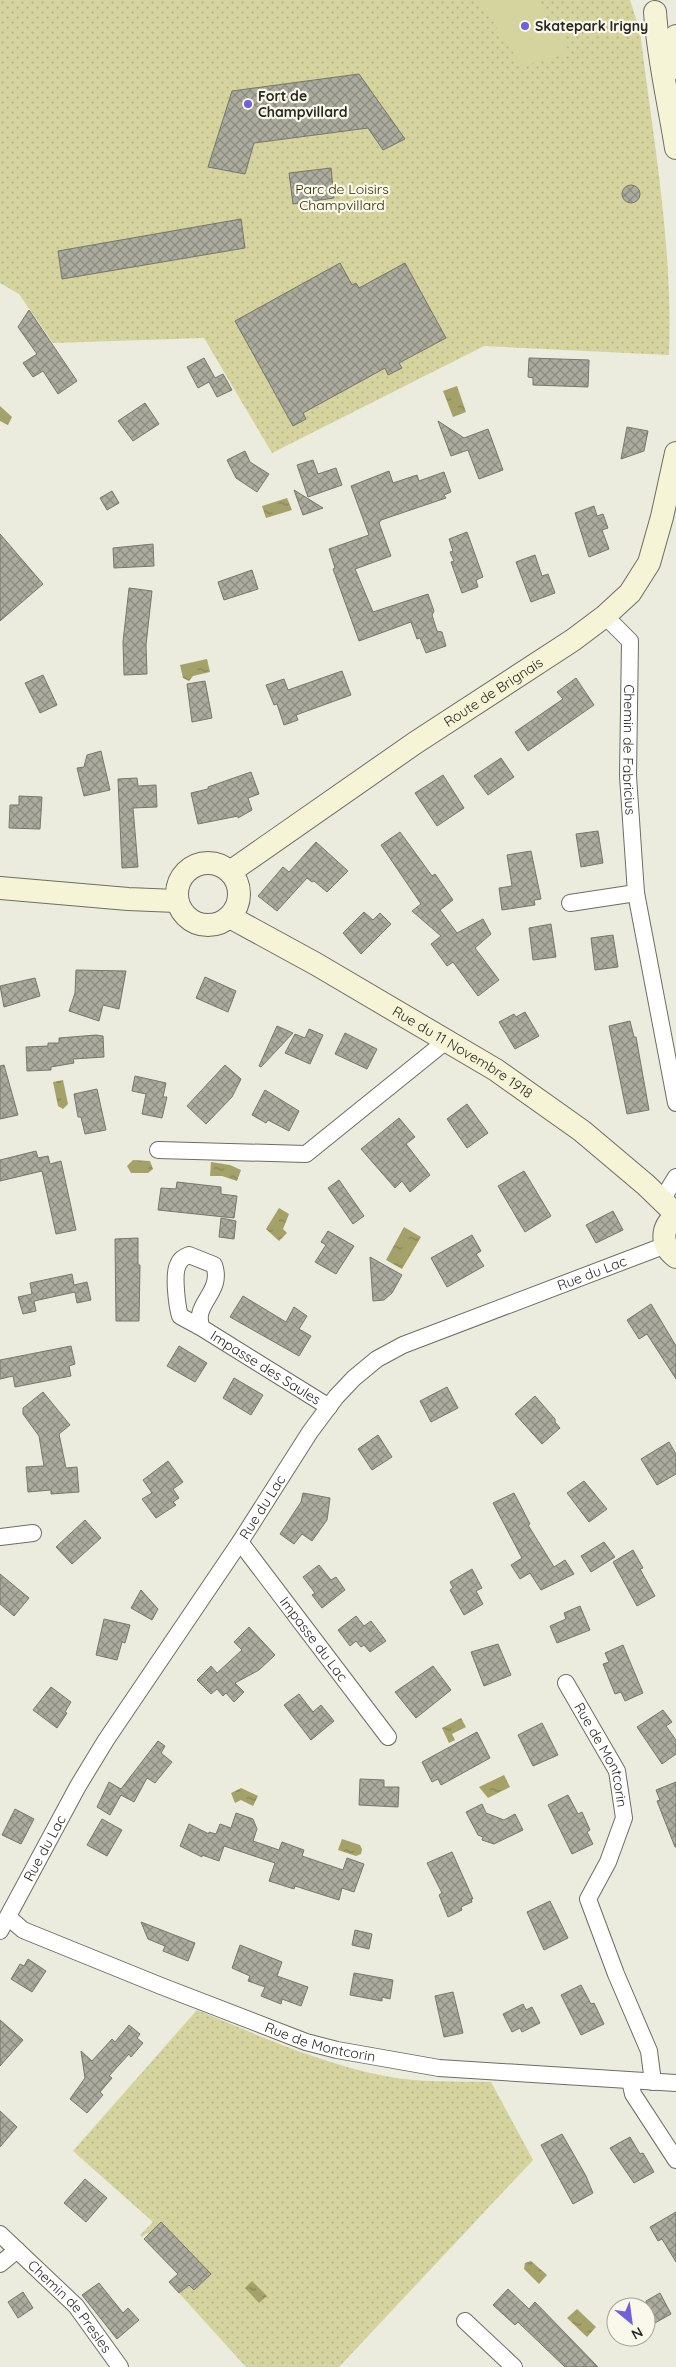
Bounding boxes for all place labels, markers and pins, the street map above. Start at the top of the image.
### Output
place label: Skatepark Irigny [535,17,648,35]
marker: Skatepark Irigny [519,20,531,32]
place label: Fort de Champvillard [258,87,348,121]
marker: Fort de Champvillard [242,98,254,110]

